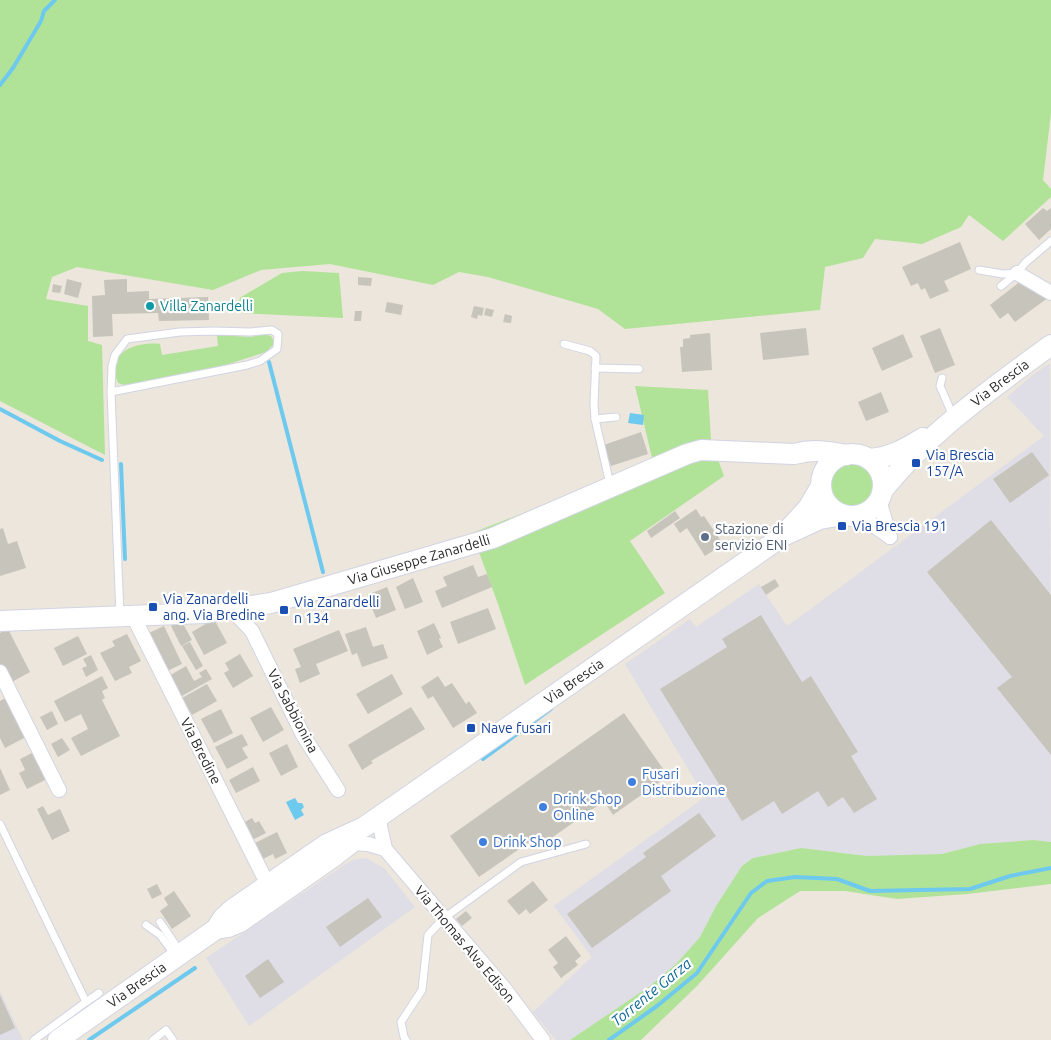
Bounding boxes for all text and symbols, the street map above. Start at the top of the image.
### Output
place label: Villa Zanardelli [160,298,253,314]
marker: Villa Zanardelli [144,300,156,312]
street label: Via Brescia [968,356,1032,410]
place label: Via Brescia 157/A [926,447,994,479]
marker: Via Brescia 157/A [910,457,922,469]
place label: Via Brescia 191 [852,518,947,534]
marker: Via Brescia 191 [836,520,848,532]
place label: Stazione di servizio ENI [715,521,787,553]
street label: Via Giuseppe Zanardelli [346,531,492,588]
marker: Stazione di servizio ENI [699,531,711,543]
place label: Via Zanardelli ang. Via Bredine [163,591,265,623]
place label: Via Zanardelli n 134 [294,594,379,626]
marker: Via Zanardelli ang. Via Bredine [147,601,159,613]
marker: Via Zanardelli n 134 [278,604,290,616]
street label: Via Brescia [541,655,606,707]
street label: Via Sabbionina [264,667,322,755]
street label: Via Bredine [177,715,225,787]
place label: Nave fusari [481,720,551,736]
marker: Nave fusari [465,722,477,734]
place label: Fusari Distribuzione [642,766,726,798]
marker: Fusari Distribuzione [626,776,638,788]
place label: Drink Shop Online [553,791,622,823]
marker: Drink Shop Online [537,801,549,813]
place label: Drink Shop [493,834,562,850]
marker: Drink Shop [477,836,489,848]
street label: Via Thomas Alva Edison [412,882,518,1006]
water label: Torrente Garza [608,955,694,1029]
street label: Via Brescia [104,959,169,1011]

